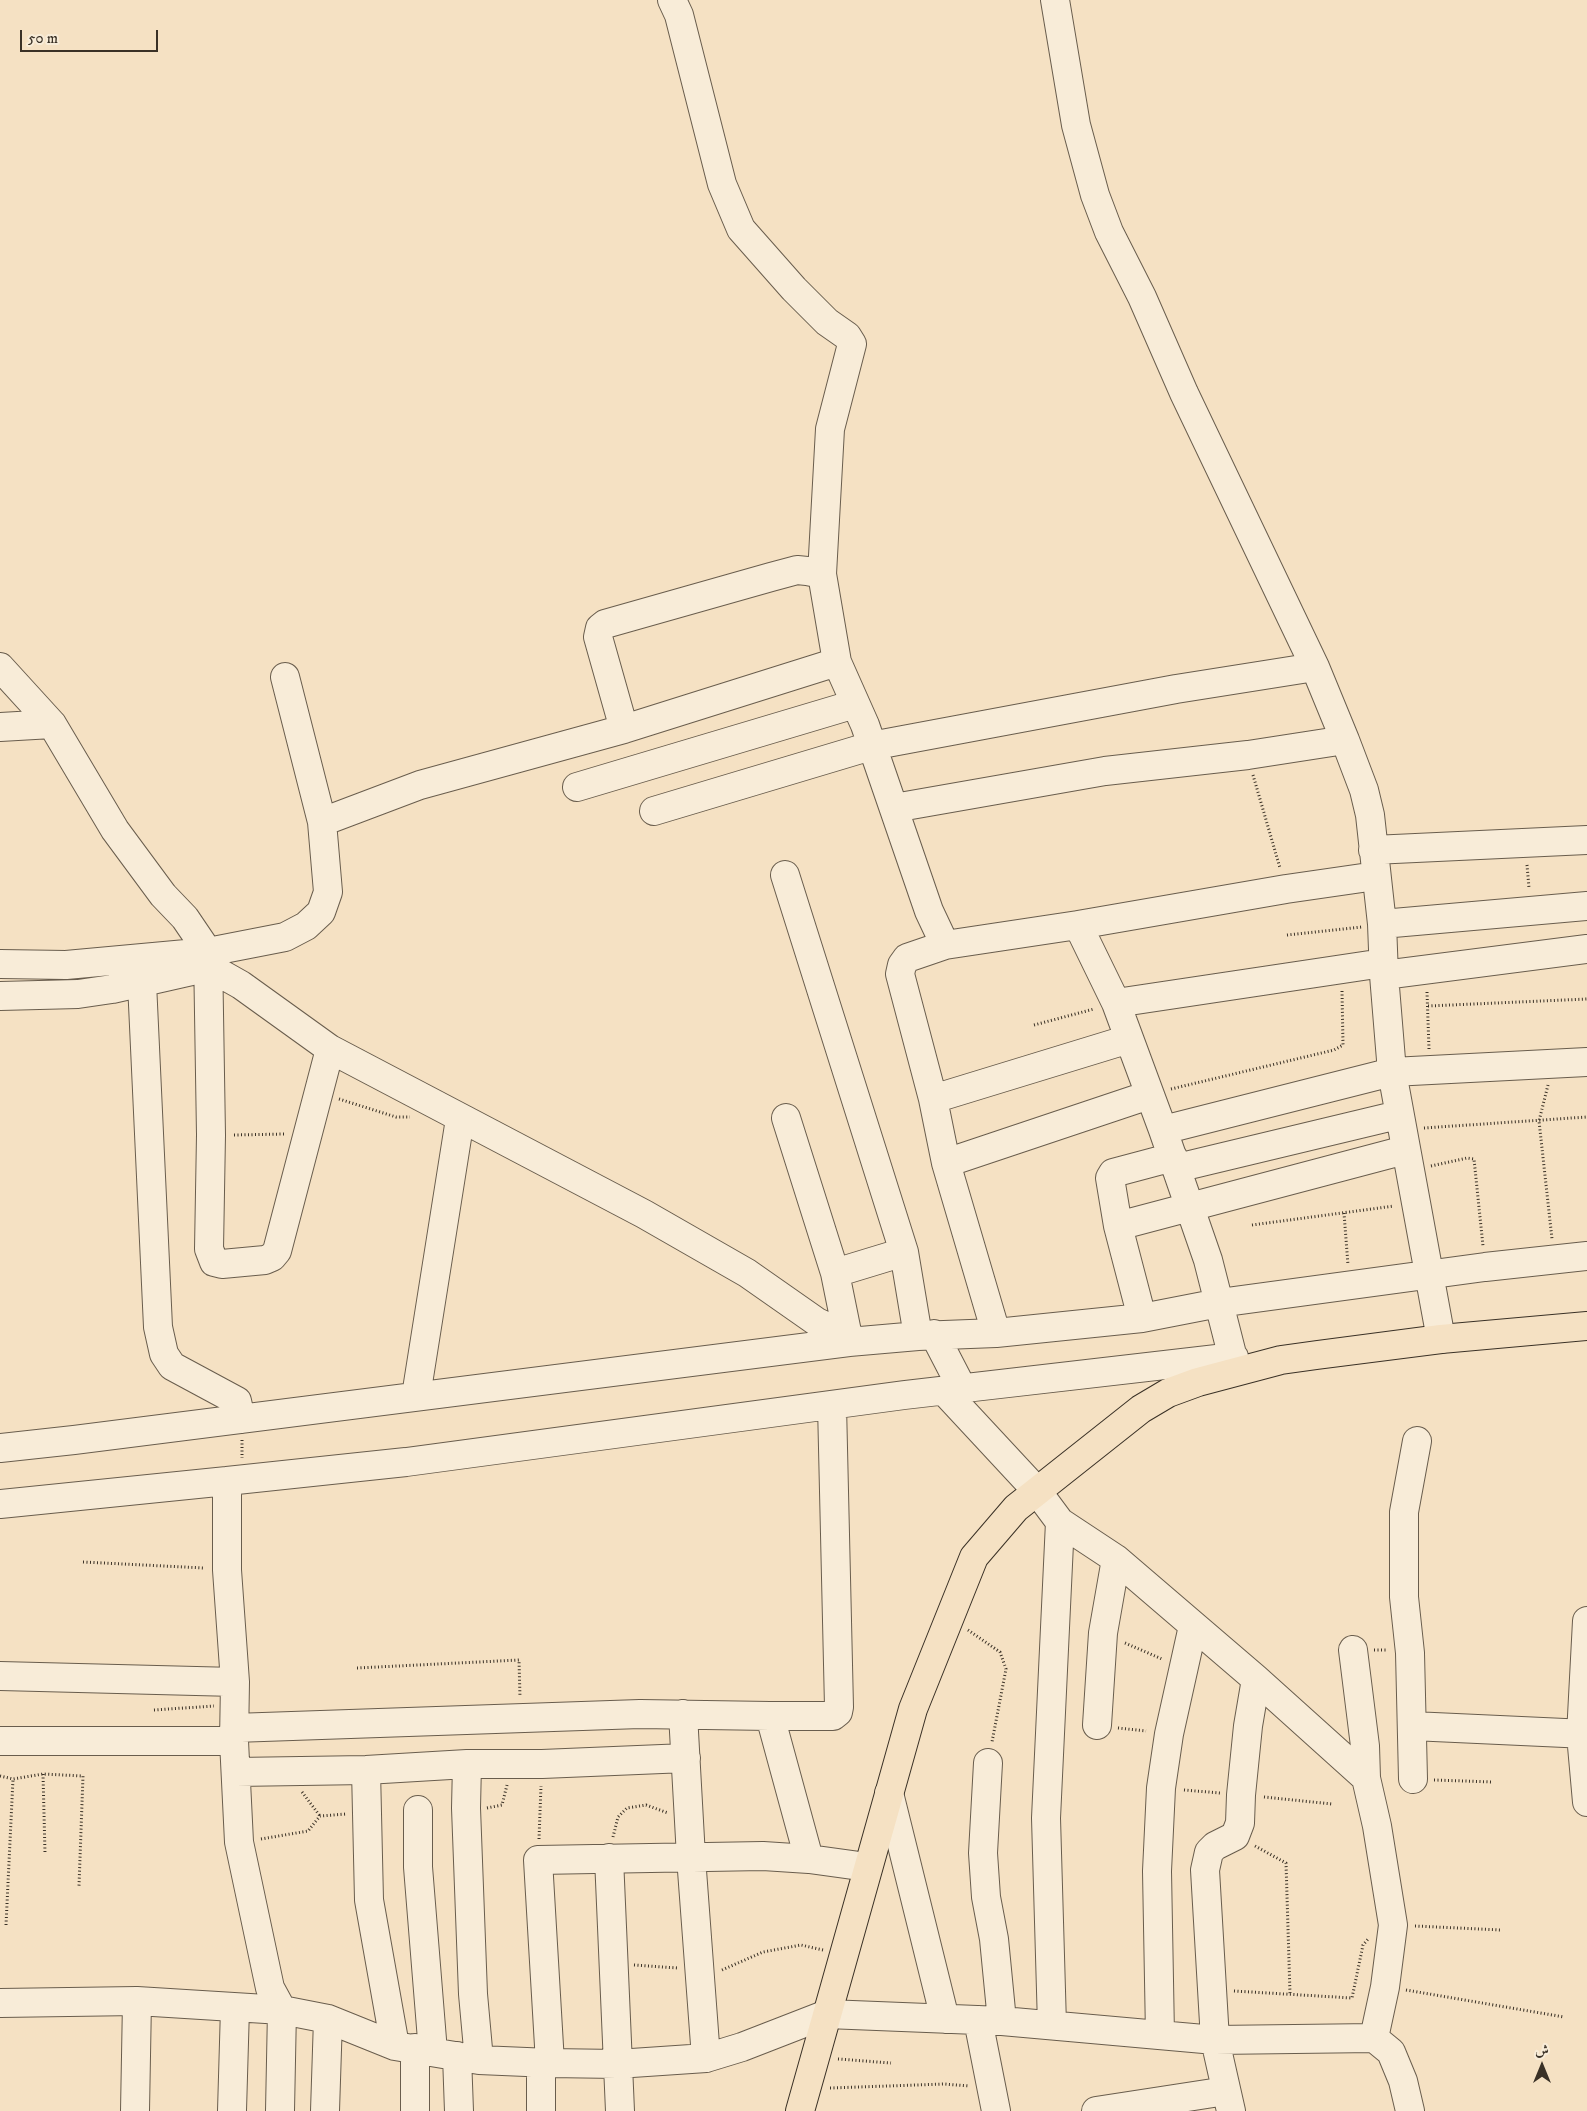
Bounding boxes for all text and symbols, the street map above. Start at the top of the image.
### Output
scale bar [22,20,160,52]
text: 50 m [28,29,58,48]
north arrow [1517,2041,1567,2091]
text: ش [1535,2042,1549,2060]

